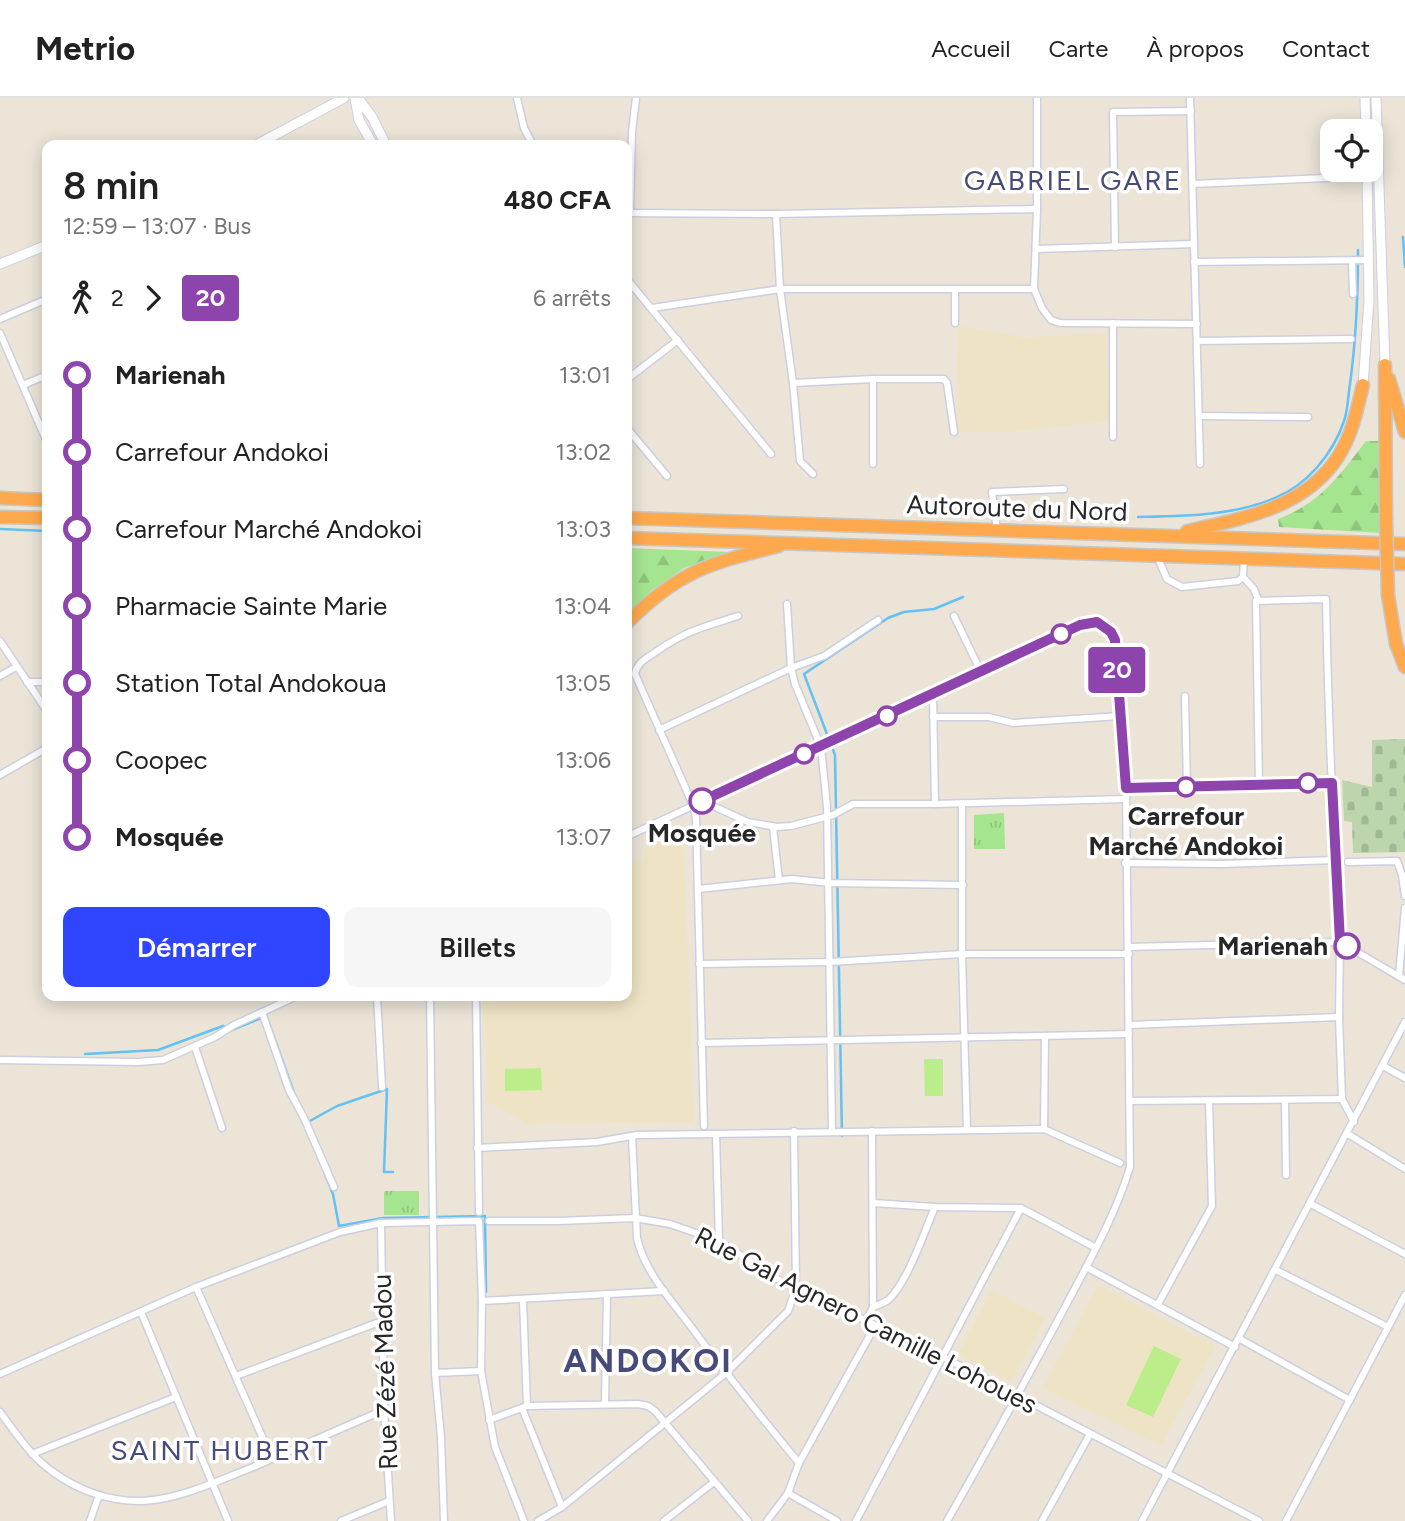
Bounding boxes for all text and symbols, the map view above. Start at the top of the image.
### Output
text: Metrio [35,29,135,68]
text: Accueil [931,34,1011,63]
text: Carte [1049,34,1108,63]
text: À propos [1146,34,1244,63]
text: Contact [1282,34,1370,63]
map controls [1320,119,1383,182]
button: locate [1320,119,1383,182]
text: 8 min [63,163,159,209]
district label: GABRIEL GARE [964,163,1182,197]
text: 480 CFA [504,184,611,216]
text: 12:59 – 13:07 · Bus [63,212,251,240]
icon: walk [63,279,101,317]
icon: forward [134,279,172,317]
text: 20 [196,283,225,312]
text: 2 [111,284,124,312]
text: 6 arrêts [533,284,611,312]
text: Marienah [115,359,226,391]
text: 13:01 [559,361,611,389]
text: Carrefour Andokoi [115,436,329,468]
text: 13:02 [556,438,611,466]
street label: Autoroute du Nord [906,488,1128,528]
text: Carrefour Marché Andokoi [115,513,422,545]
text: 13:03 [556,515,611,543]
text: Pharmacie Sainte Marie [115,590,387,622]
text: 13:04 [554,592,611,620]
unlabelled marker [1051,624,1071,644]
line badge: 20 [1086,647,1148,693]
text: 20 [1102,655,1132,684]
text: Station Total Andokoua [115,667,386,699]
text: 13:05 [555,669,611,697]
unlabelled marker [877,706,897,726]
text: Coopec [115,744,208,776]
unlabelled marker [794,744,814,764]
text: 13:06 [555,746,611,774]
unlabelled marker [1298,773,1318,793]
marker: Carrefour Marché Andokoi [1176,777,1196,797]
marker: Mosquée [689,788,715,814]
place label: Carrefour Marché Andokoi [1089,800,1283,862]
place label: Mosquée [648,817,756,849]
text: Mosquée [115,821,224,853]
text: 13:07 [556,823,611,851]
button: Démarrer [63,907,330,987]
button: Billets [344,907,611,987]
place label: Marienah [1217,930,1328,962]
marker: Marienah [1334,933,1360,959]
street label: Rue Gal Agnero Camille Lohoues [690,1220,1042,1420]
street label: Rue Zézé Madou [366,1274,404,1470]
district label: ANDOKOI [563,1341,733,1380]
district label: SAINT HUBERT [110,1433,330,1467]

